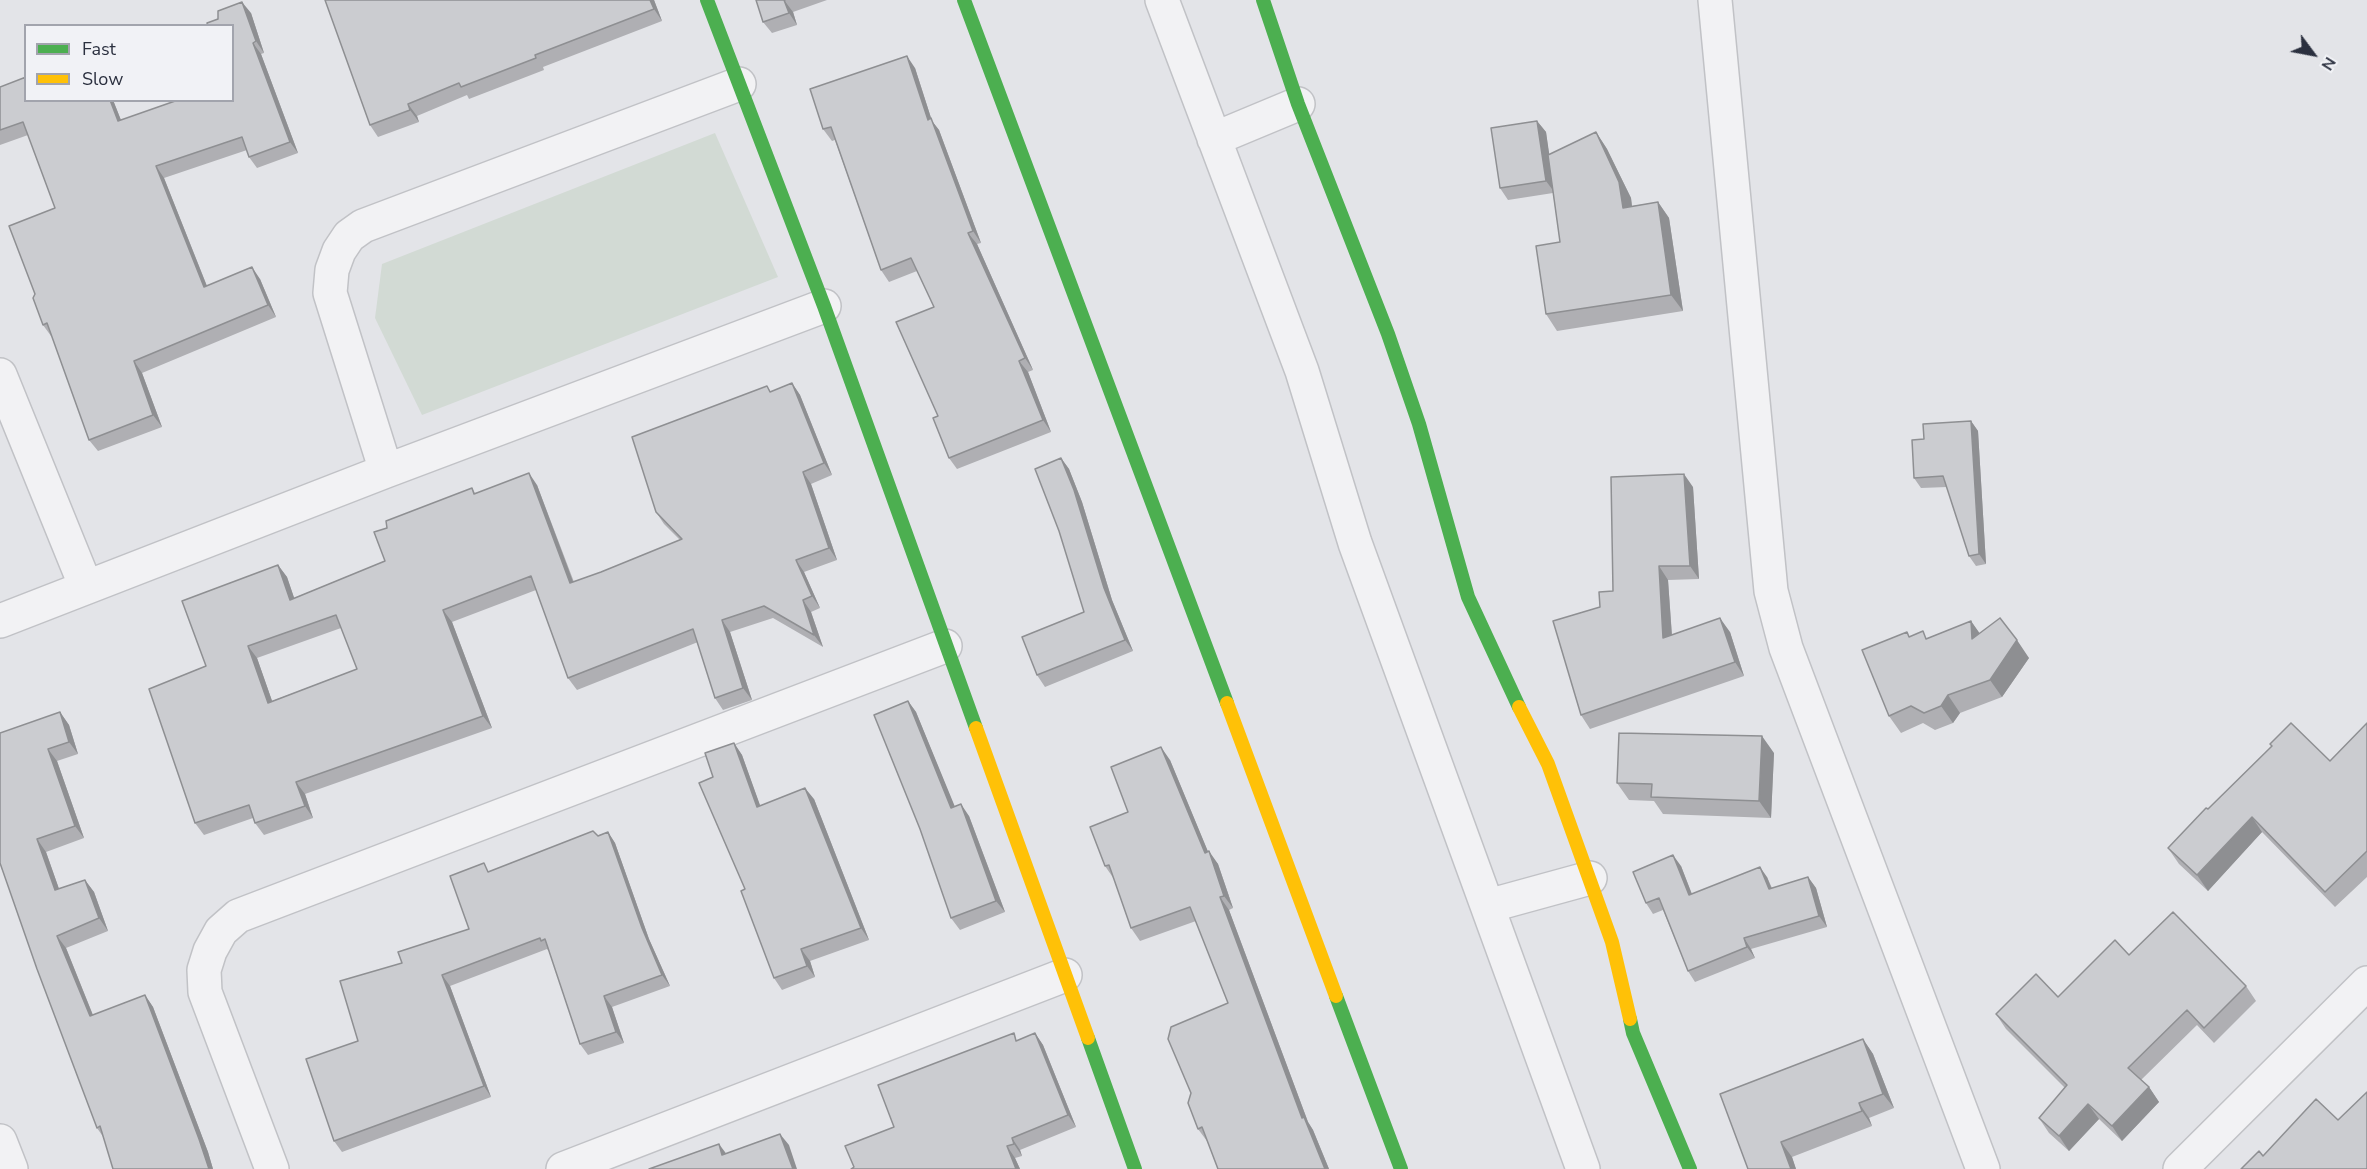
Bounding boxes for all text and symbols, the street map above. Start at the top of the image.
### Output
legend [24,24,234,102]
north arrow [2283,24,2343,84]
text: Fast [82,37,116,61]
text: N [2316,53,2341,74]
text: Slow [82,67,123,91]

